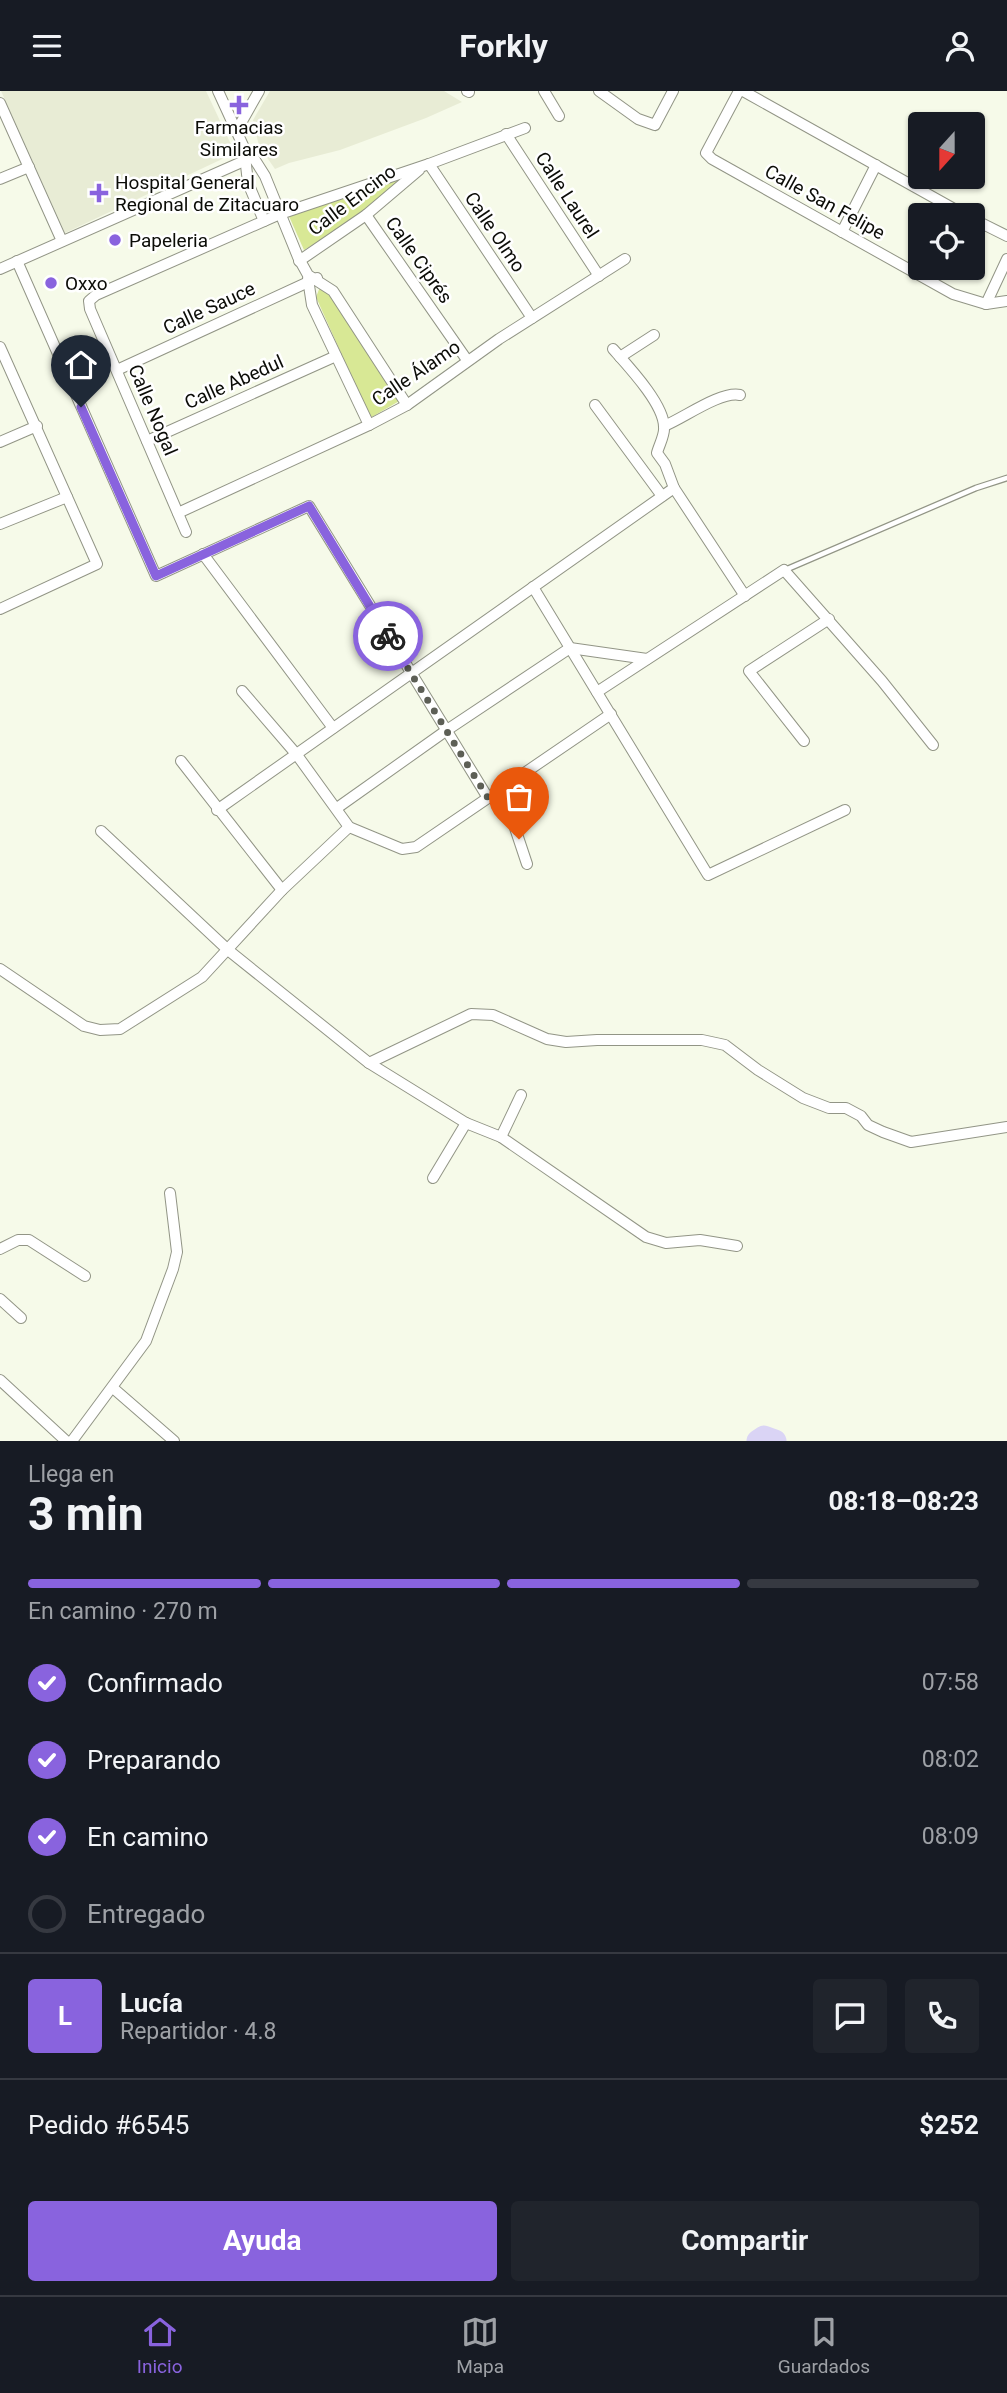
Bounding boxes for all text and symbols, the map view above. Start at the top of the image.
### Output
icon: menu [28,27,66,65]
text: Forkly [459,27,548,65]
icon: person [941,27,979,65]
marker: Farmacias Similares [231,97,247,113]
north arrow [908,112,985,189]
map controls [908,112,985,280]
place label: Farmacias Similares [195,116,283,161]
street label: Calle Laurel [530,147,604,243]
street label: Calle San Felipe [761,159,889,245]
street label: Calle Encino [304,160,400,240]
place label: Hospital General Regional de Zitacuaro [115,171,299,216]
marker: Hospital General Regional de Zitacuaro [89,183,109,203]
street label: Calle Olmo [460,187,530,277]
button: locate [908,203,985,280]
street label: Calle Ciprés [381,212,457,308]
place label: Papeleria [129,229,208,252]
marker: Papeleria [107,232,123,248]
place label: Oxxo [65,272,108,295]
marker: Oxxo [43,275,59,291]
street label: Calle Sauce [159,277,259,339]
pin [51,335,111,407]
street label: Calle Álamo [367,335,465,411]
icon: home [62,346,100,384]
street label: Calle Abedul [181,350,287,414]
street label: Calle Nogal [124,361,182,459]
courier [353,601,423,671]
icon: bike [369,617,407,655]
pin [489,767,549,839]
icon: bag [500,778,538,816]
text: Llega en [28,1461,114,1488]
text: 08:18–08:23 [829,1486,979,1516]
text: 3 min [28,1487,144,1541]
text: En camino · 270 m [28,1598,218,1625]
icon: check [28,1664,66,1702]
text: Confirmado [87,1668,223,1698]
text: 07:58 [922,1669,979,1696]
icon: check [28,1741,66,1779]
text: Preparando [87,1745,221,1775]
text: 08:02 [922,1746,979,1773]
icon: check [28,1818,66,1856]
text: En camino [87,1822,209,1852]
text: 08:09 [922,1823,979,1850]
text: Entregado [87,1899,205,1929]
button: chat [813,1979,887,2053]
button: phone [905,1979,979,2053]
text: Lucía [120,1988,183,2018]
text: L [58,2001,72,2031]
text: Repartidor · 4.8 [120,2018,277,2045]
text: Pedido #6545 [28,2110,189,2140]
text: $252 [919,2110,979,2140]
button: Ayuda [28,2201,497,2281]
button: Compartir [511,2201,979,2281]
tab: Inicio [137,2313,183,2378]
tab: Mapa [456,2313,504,2378]
tab: Guardados [778,2313,870,2378]

